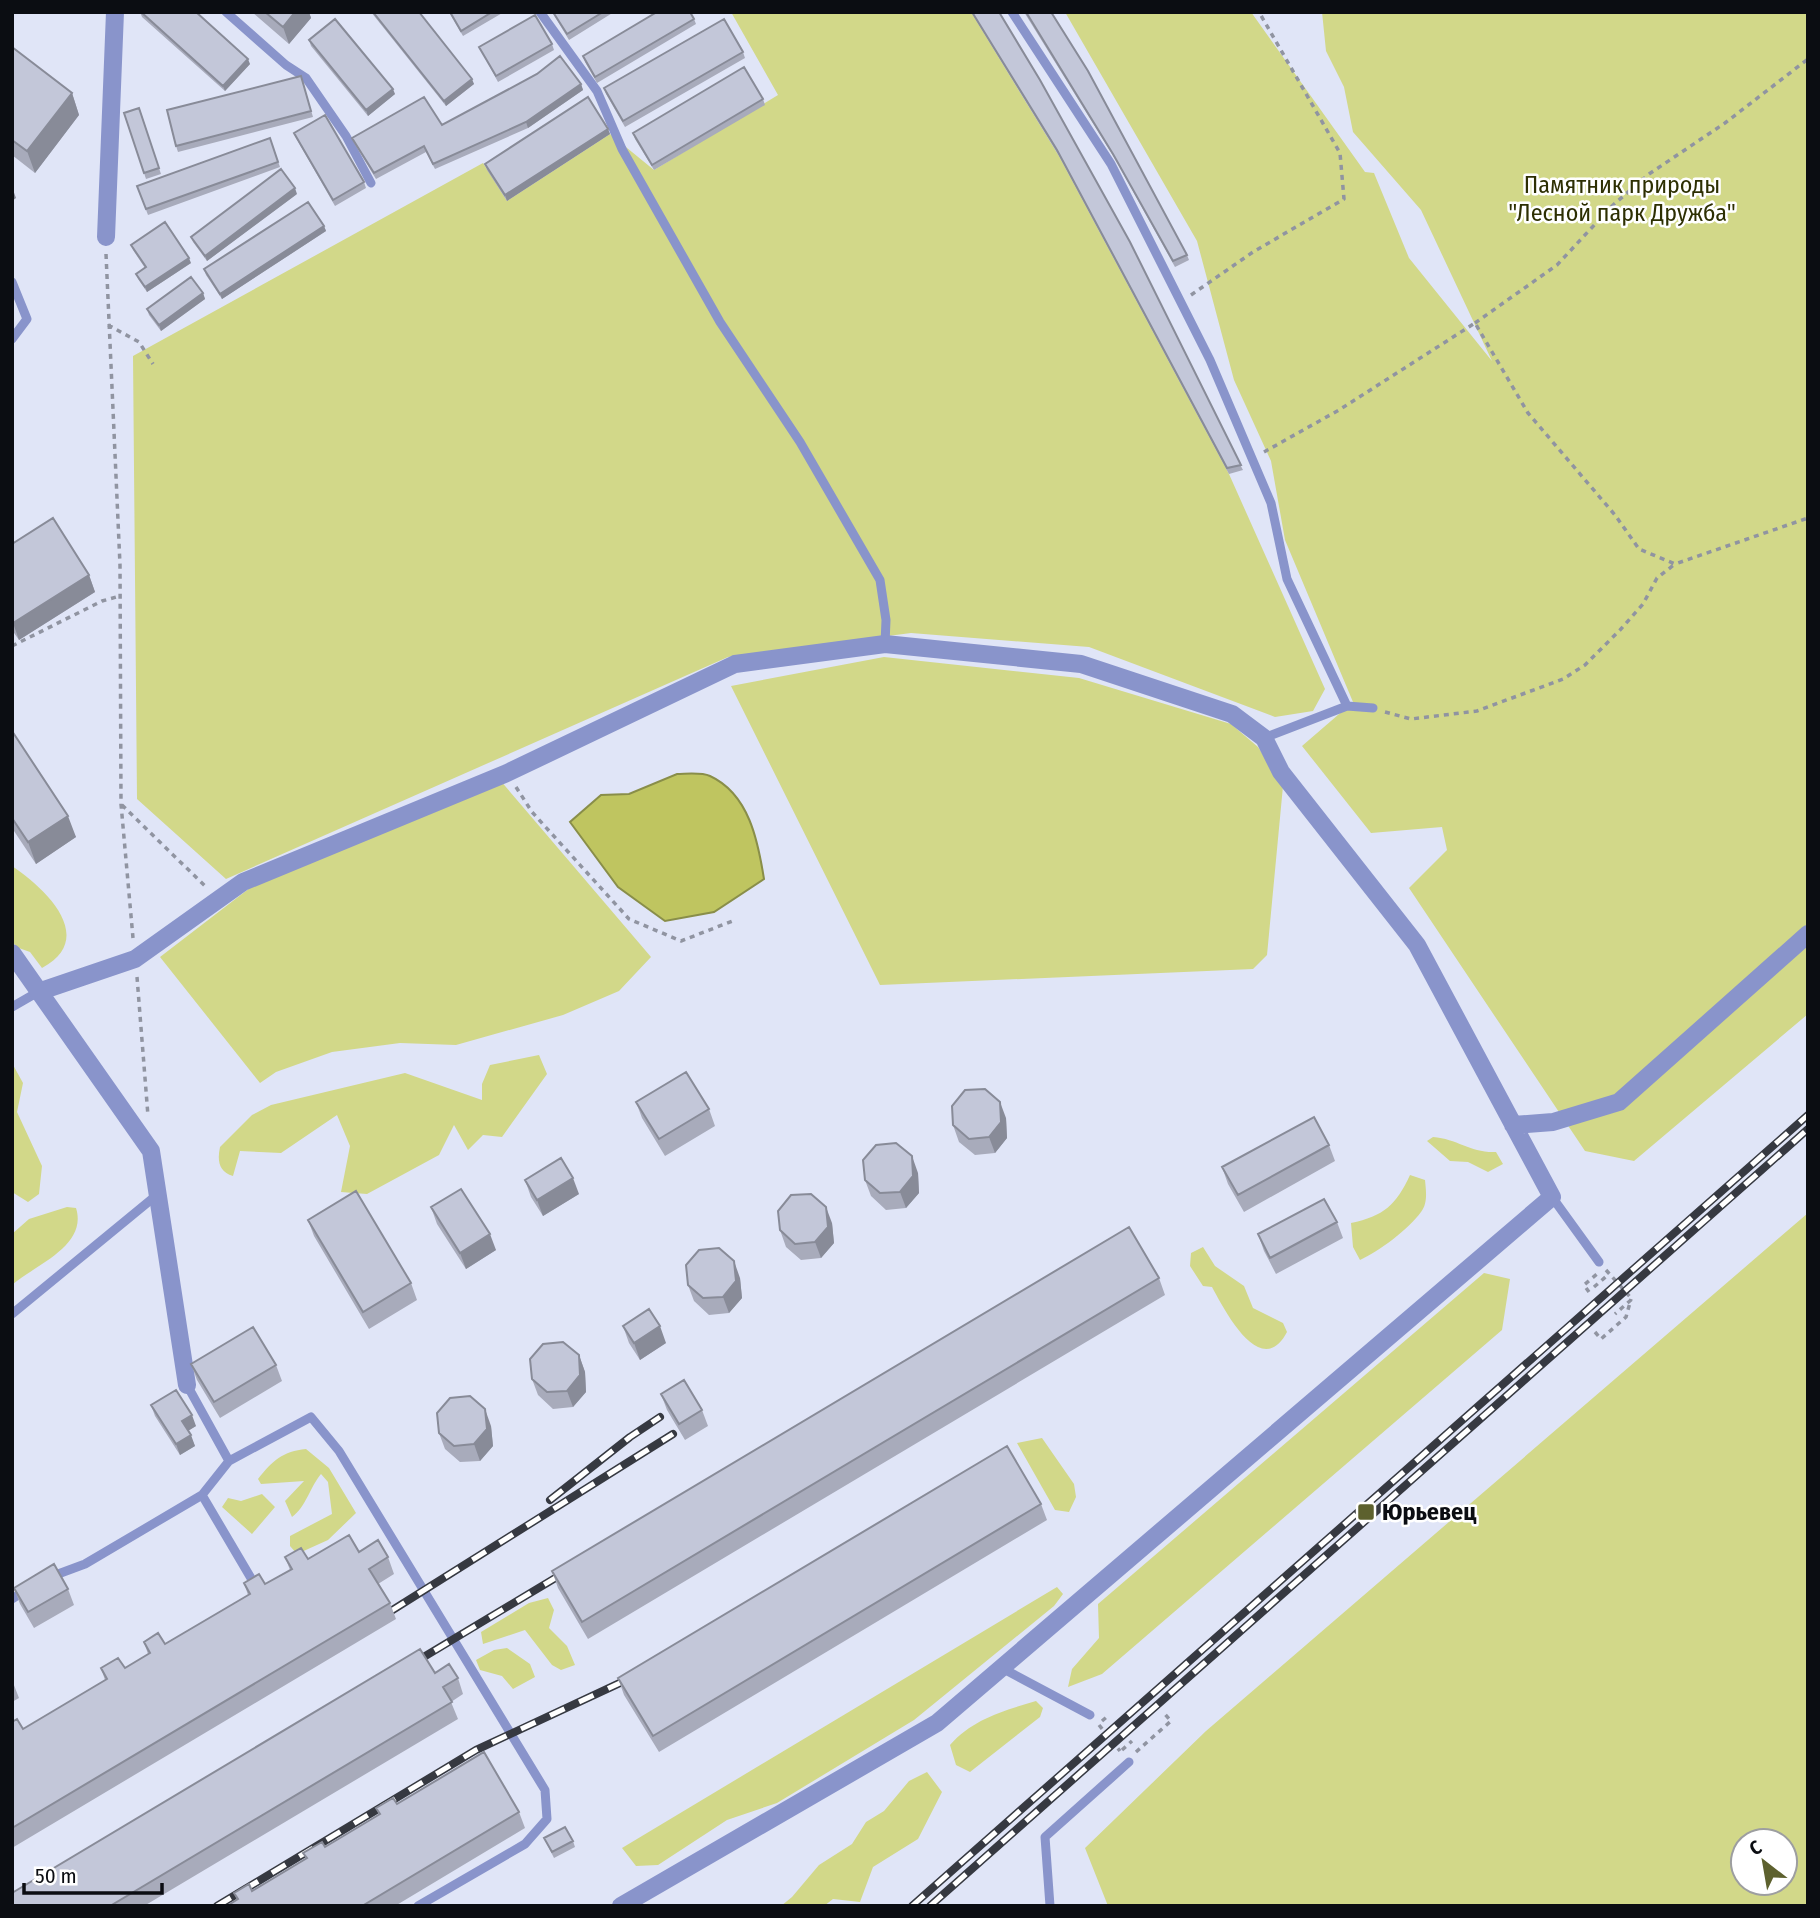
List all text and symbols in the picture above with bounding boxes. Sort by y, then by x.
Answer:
park label: Памятник природы "Лесной парк Дружба" [1508,171,1736,227]
place label: Юрьевец [1382,1498,1477,1526]
marker: Юрьевец [1356,1502,1376,1522]
north arrow [1729,1827,1799,1897]
text: С [1745,1835,1766,1860]
scale bar [24,1852,163,1896]
text: 50 m [35,1863,77,1889]

